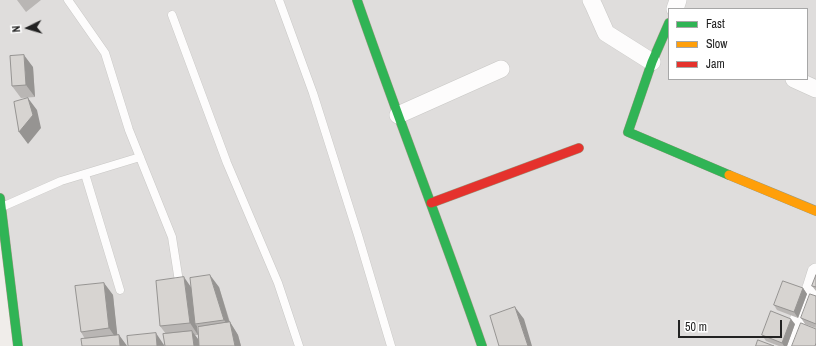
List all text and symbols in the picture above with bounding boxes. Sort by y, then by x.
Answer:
north arrow [8,8,48,48]
legend [668,8,808,80]
text: Fast [706,16,725,32]
text: N [9,25,23,33]
text: Slow [706,36,727,52]
text: Jam [706,56,725,72]
scale bar [680,312,784,338]
text: 50 m [685,319,707,335]

